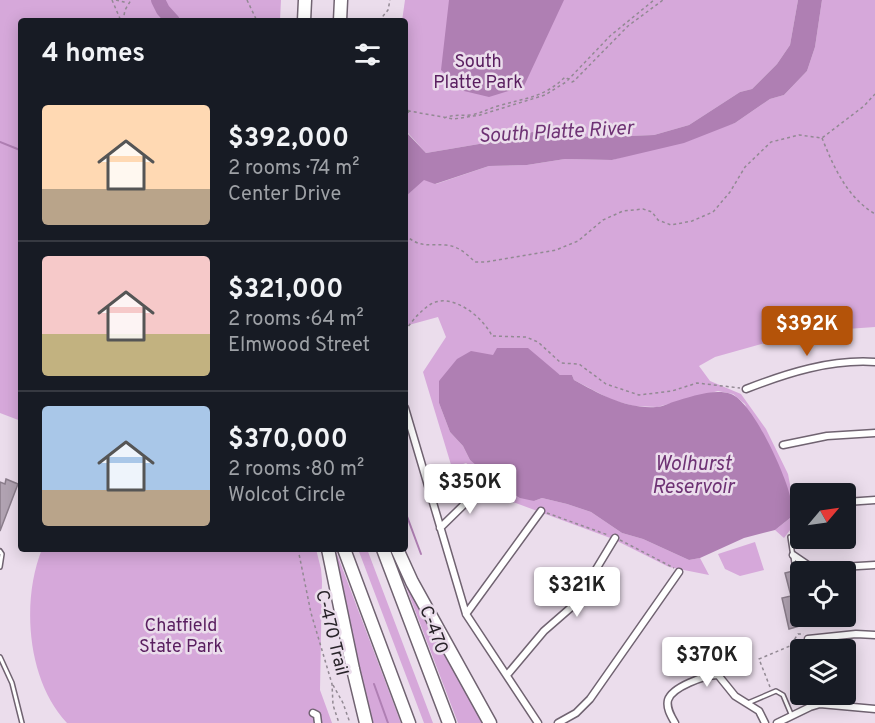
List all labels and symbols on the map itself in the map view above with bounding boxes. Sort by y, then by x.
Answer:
park label: South Platte Park [433,51,523,95]
water label: South Platte River [478,116,636,150]
pin: $392K [765,306,849,357]
water label: Wolhurst Reservoir [652,452,735,501]
pin: $350K [428,464,512,515]
north arrow [790,483,856,549]
pin: $321K [535,567,619,618]
street label: C-470 Trail [309,588,353,678]
street label: C-470 [413,603,453,657]
park label: Chatfield State Park [139,615,223,659]
pin: $370K [665,637,749,688]

